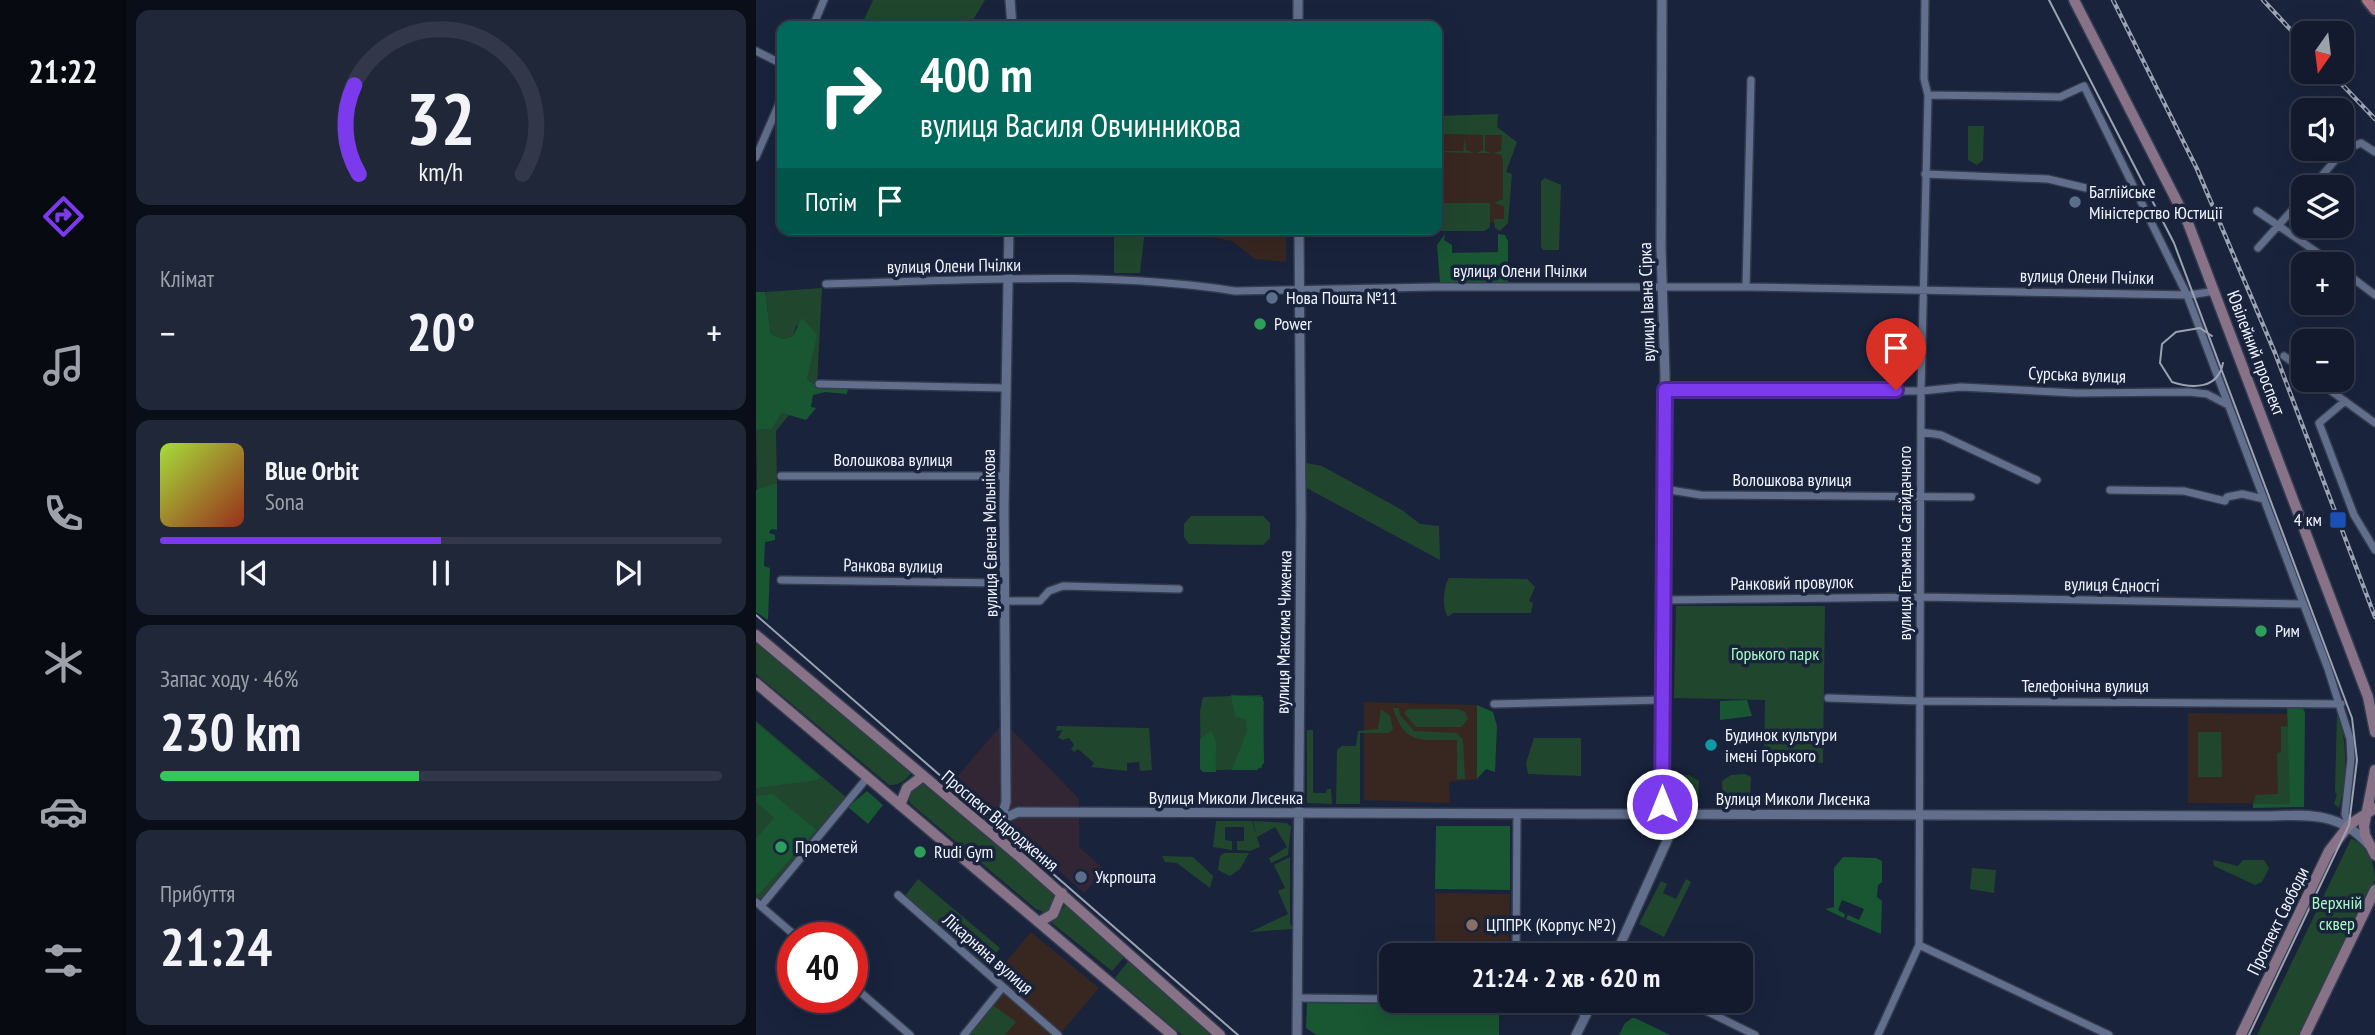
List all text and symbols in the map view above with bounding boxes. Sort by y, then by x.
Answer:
north arrow [2291,21,2354,84]
map controls [2291,21,2354,392]
text: 400 m [920,42,1033,106]
icon: right [805,49,896,140]
text: 21:22 [28,50,98,92]
text: 32 [406,70,476,164]
button: sound [2291,98,2354,161]
text: вулиця Василя Овчинникова [920,104,1241,146]
text: km/h [419,155,463,187]
button: layers [2291,175,2354,238]
place label: Баглійське Міністерство Юстиції [2089,180,2223,224]
icon: arrive [871,182,909,220]
text: Потім [805,185,857,218]
icon: directions [39,192,88,241]
marker: Баглійське Міністерство Юстиції [2067,194,2083,210]
street label: вулиця Івана Сірка [1633,242,1660,362]
button: + [2291,252,2354,315]
street label: вулиця Олени Пчілки [887,253,1021,278]
street label: вулиця Олени Пчілки [1453,259,1587,282]
text: Клімат [160,264,214,293]
street label: вулиця Олени Пчілки [2020,264,2154,289]
place label: Нова Пошта №11 [1286,286,1397,309]
street label: Ювілейний проспект [2222,287,2291,419]
marker: Нова Пошта №11 [1264,290,1280,306]
text: 20° [407,298,475,365]
text: − [160,308,176,357]
text: + [706,308,722,357]
place label: Power [1274,312,1312,335]
marker: Power [1252,316,1268,332]
pin [1866,318,1926,390]
icon: arrive [1877,329,1915,367]
button: − [2291,329,2354,392]
icon: music [39,341,88,390]
street label: Сурська вулиця [2028,361,2126,388]
street label: вулиця Гетьмана Сагайдачного [1893,446,1916,640]
street label: Волошкова вулиця [834,448,952,471]
street label: вулиця Євгена Мельнікова [977,449,1002,617]
text: Blue Orbit [265,454,359,487]
street label: Волошкова вулиця [1733,468,1851,491]
text: Sona [265,487,304,516]
icon: phone [39,489,88,538]
place label: 4 км [2294,508,2322,531]
marker: 4 км [2328,510,2348,530]
street label: вулиця Максима Чиженка [1271,550,1296,714]
street label: Ранкова вулиця [843,553,943,578]
icon: previous [235,554,273,592]
icon: pause [422,554,460,592]
icon: next [609,554,647,592]
street label: Ранковий провулок [1730,570,1854,595]
street label: вулиця Єдності [2064,572,2160,597]
place label: Рим [2275,619,2300,642]
marker: Рим [2253,623,2269,639]
icon: climate [39,638,88,687]
park label: Горького парк [1731,642,1819,665]
text: Запас ходу · 46% [160,664,298,693]
street label: Телефонічна вулиця [2021,674,2149,697]
text: 230 km [160,698,301,765]
place label: Будинок культури імені Горького [1725,723,1837,767]
marker: Будинок культури імені Горького [1703,737,1719,753]
street label: Проспект Відродження [937,765,1064,876]
position arrow [1625,767,1699,841]
street label: Вулиця Миколи Лисенка [1149,786,1303,809]
icon: car [39,787,88,836]
street label: Вулиця Миколи Лисенка [1716,787,1870,810]
place label: Прометей [795,835,858,858]
marker: Прометей [773,839,789,855]
place label: Rudi Gym [934,840,993,863]
marker: Rudi Gym [912,844,928,860]
street label: Проспект Свободи [2241,863,2314,979]
place label: Укрпошта [1095,865,1156,888]
marker: Укрпошта [1073,869,1089,885]
text: Прибуття [160,879,235,908]
park label: Верхній сквер [2312,891,2362,935]
street label: Лікарняна вулиця [938,907,1038,999]
text: 21:24 [160,913,272,980]
place label: ЦППРК (Корпус №2) [1486,913,1616,936]
marker: ЦППРК (Корпус №2) [1464,917,1480,933]
speed limit sign: 40 [777,922,868,1013]
icon: filters [39,936,88,985]
text: 21:24 · 2 хв · 620 m [1472,961,1660,994]

